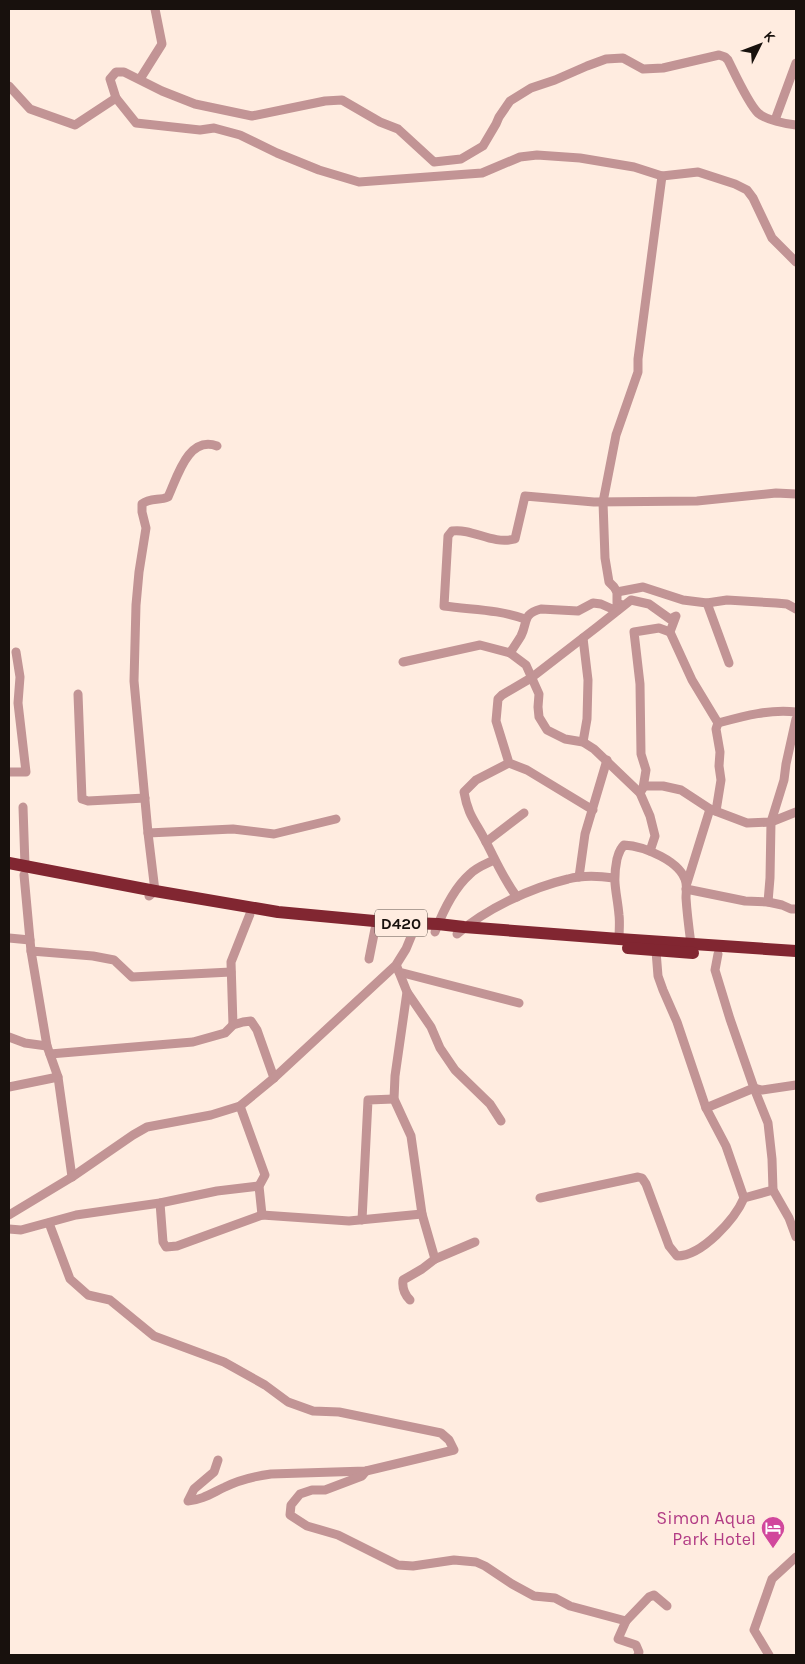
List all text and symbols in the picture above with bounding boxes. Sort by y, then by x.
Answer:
north arrow [735,20,785,70]
text: K [760,28,779,46]
road number: D420 [375,910,427,936]
place label: Simon Aqua Park Hotel [656,1507,756,1550]
hotel icon: Simon Aqua Park Hotel [760,1515,786,1549]

